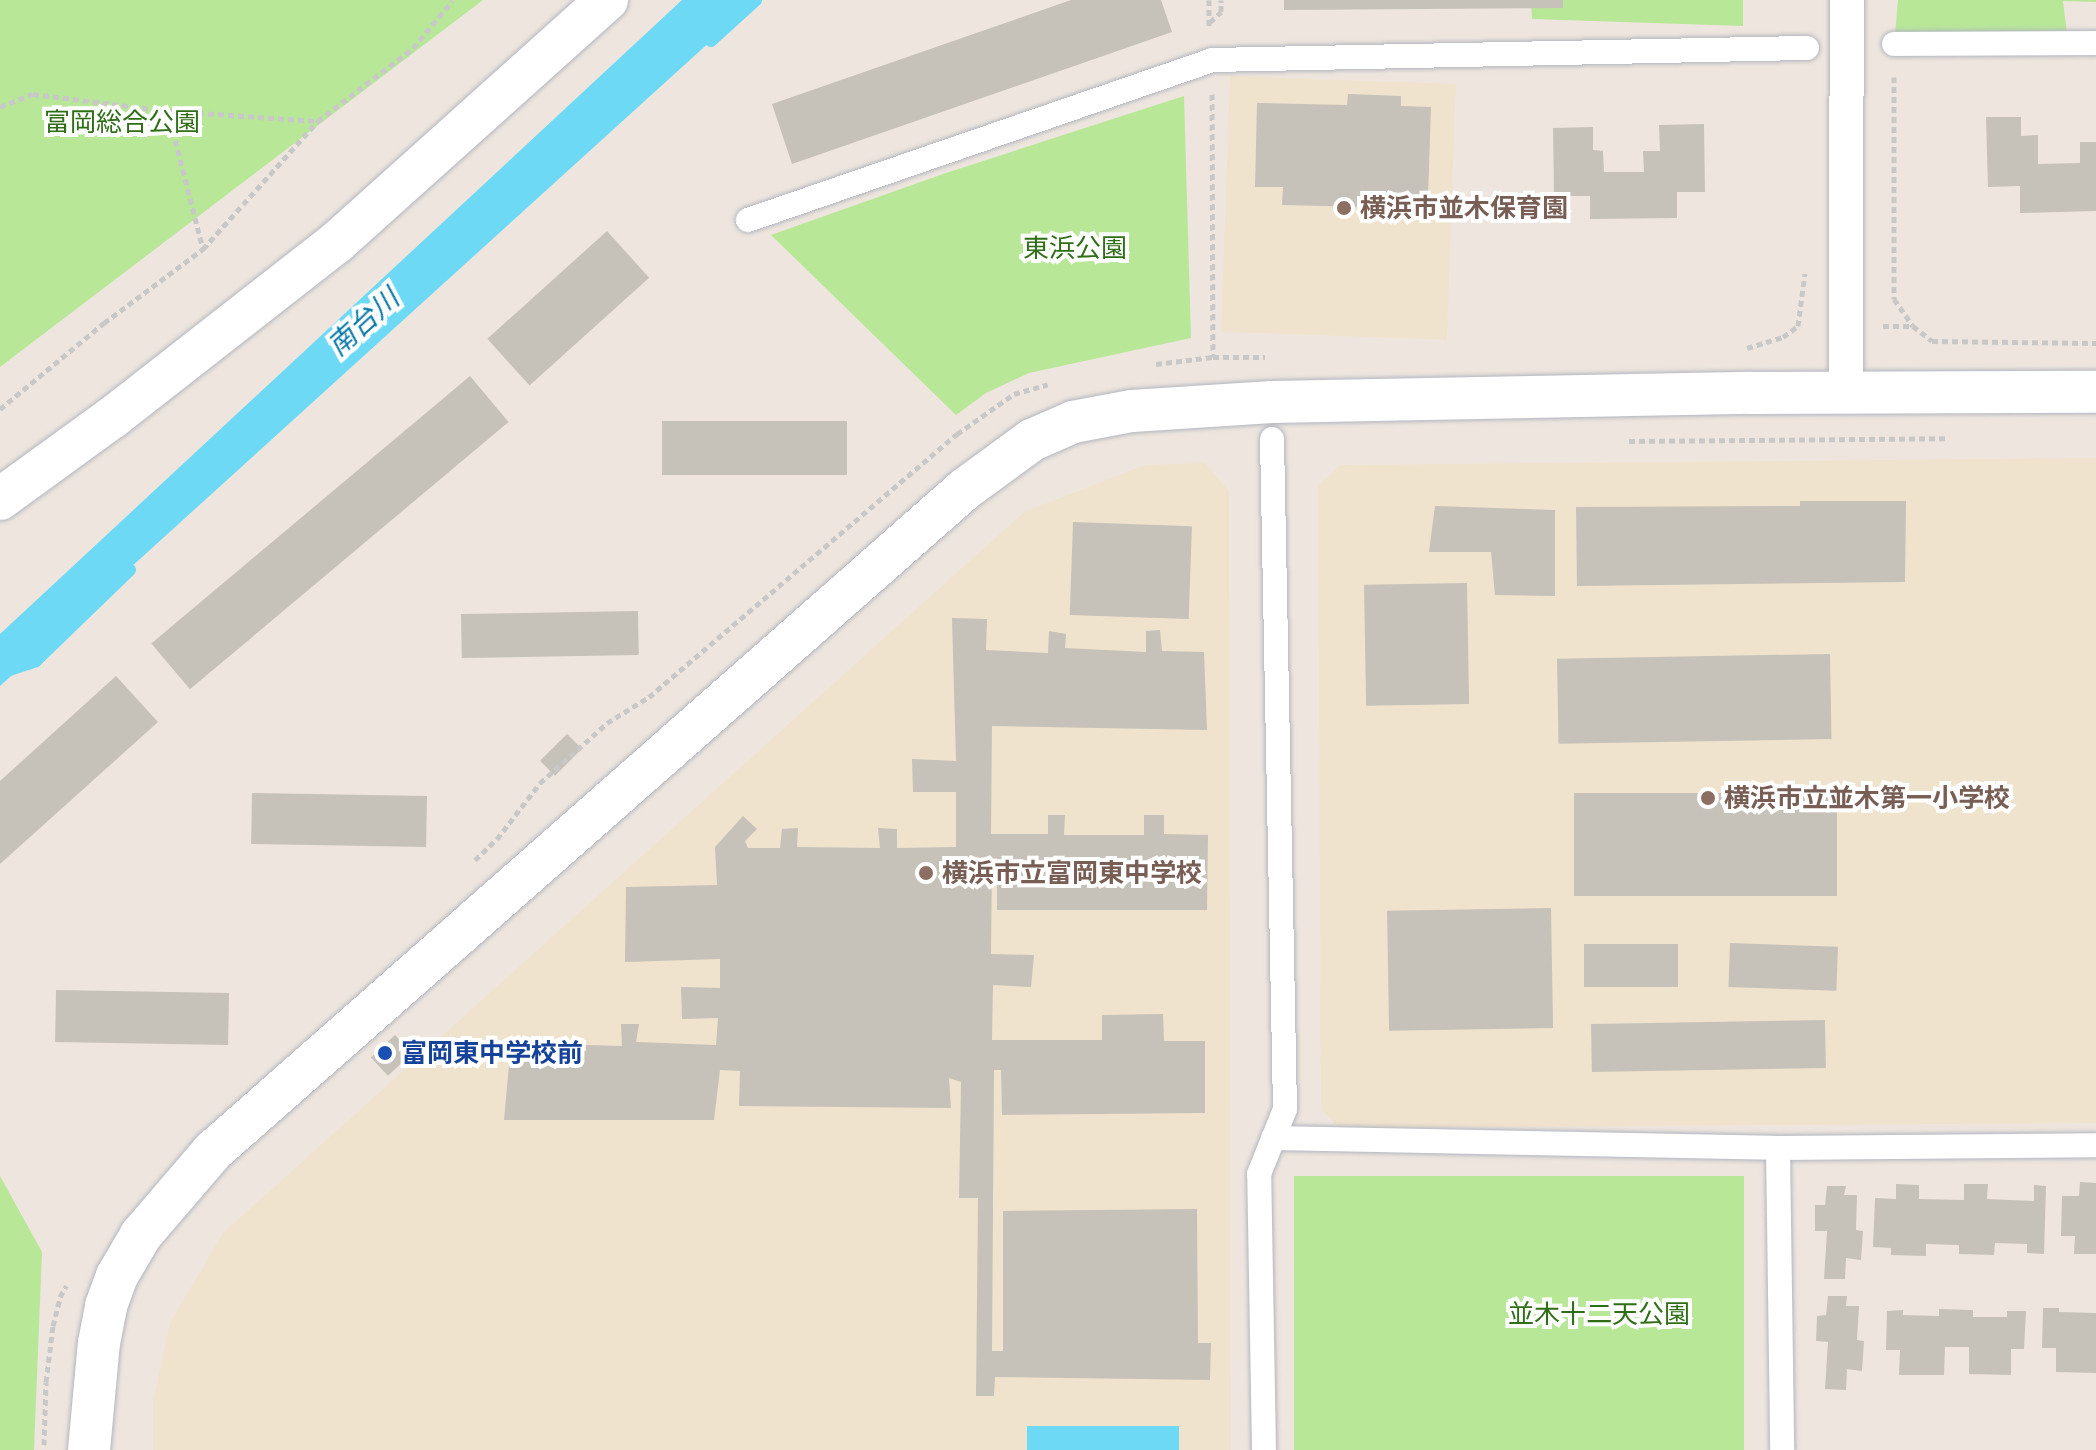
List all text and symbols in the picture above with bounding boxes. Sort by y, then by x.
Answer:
park label: 富岡総合公園 [44,106,200,138]
place label: 横浜市並木保育園 [1360,192,1568,224]
marker: 横浜市並木保育園 [1335,199,1353,217]
park label: 東浜公園 [1023,232,1127,264]
water label: 南台川 [321,281,405,363]
place label: 横浜市立並木第一小学校 [1724,782,2010,814]
marker: 横浜市立並木第一小学校 [1699,789,1717,807]
place label: 横浜市立富岡東中学校 [942,857,1202,889]
marker: 横浜市立富岡東中学校 [917,864,935,882]
place label: 富岡東中学校前 [401,1037,583,1069]
marker: 富岡東中学校前 [376,1044,394,1062]
park label: 並木十二天公園 [1508,1298,1690,1330]

